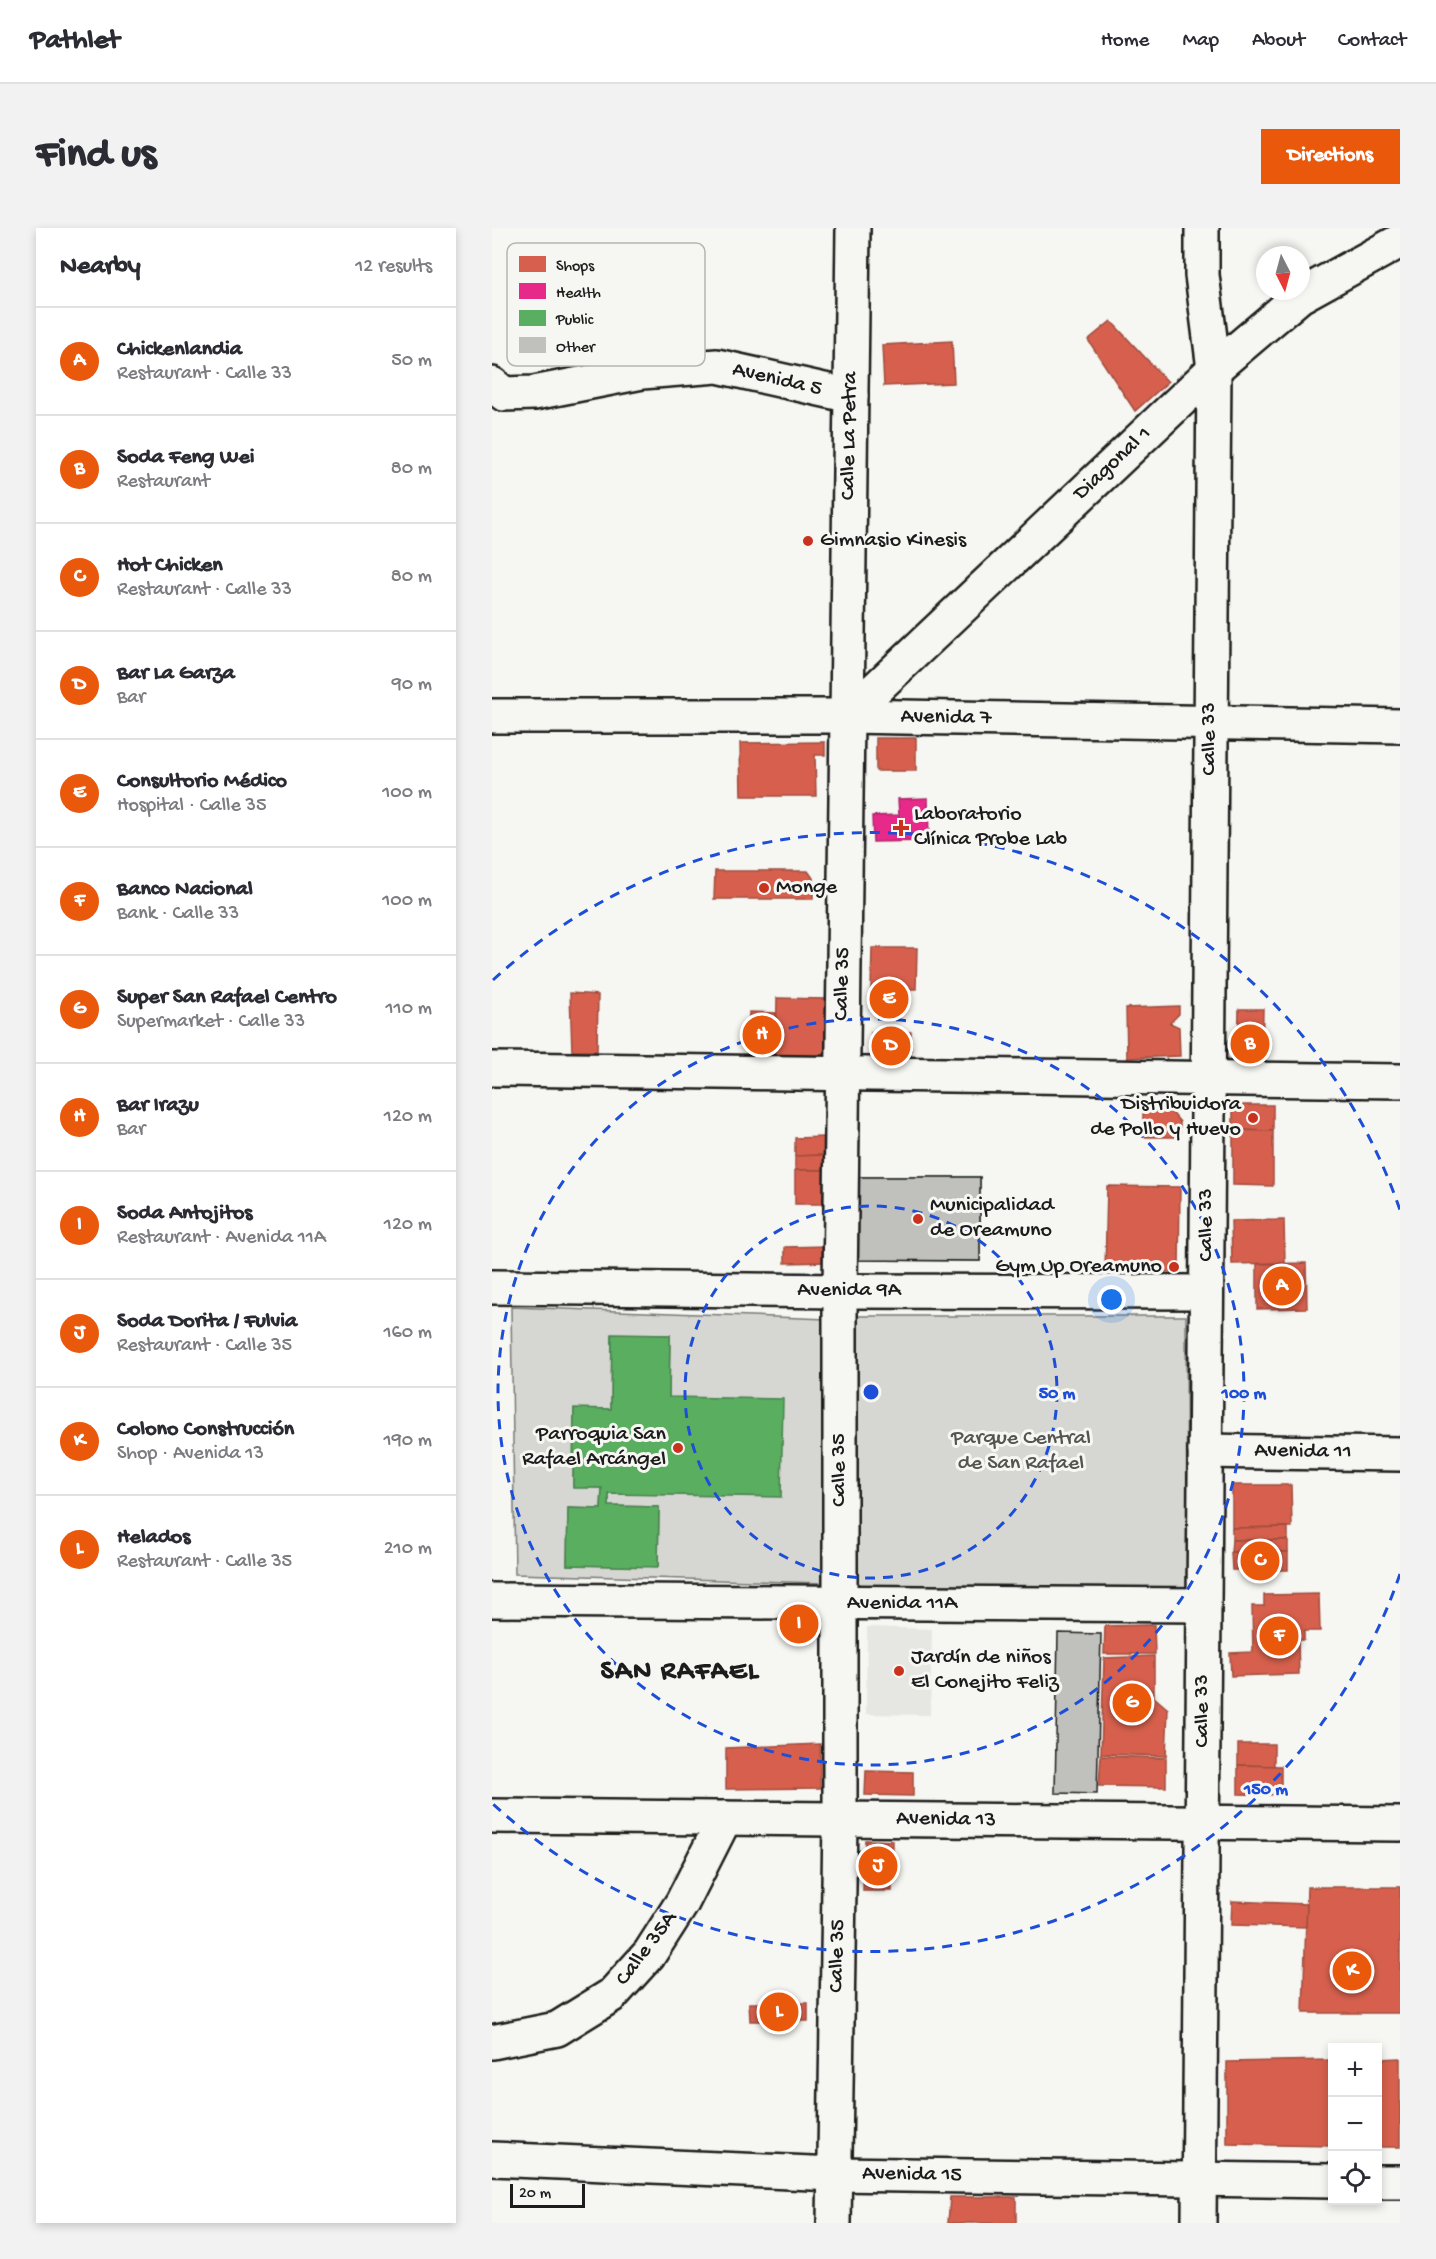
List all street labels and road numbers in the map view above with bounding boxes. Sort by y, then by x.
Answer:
street label: Avenida 5 [730,357,824,403]
street label: Calle La Petra [836,371,864,500]
street label: Diagonal 1 [1067,421,1157,508]
street label: Calle 33 [1197,702,1223,776]
street label: Avenida 7 [900,704,992,732]
street label: Calle 35 [829,947,857,1021]
street label: Calle 33 [1194,1188,1220,1262]
street label: Avenida 9A [797,1278,902,1304]
street label: Calle 35 [827,1433,853,1507]
street label: Avenida 11 [1254,1438,1352,1466]
street label: Avenida 11A [847,1591,958,1617]
street label: Calle 33 [1190,1674,1216,1748]
street label: Avenida 13 [896,1806,996,1834]
street label: Calle 35A [611,1906,684,1991]
street label: Calle 35 [824,1919,852,1993]
street label: Avenida 15 [862,2161,962,2189]

